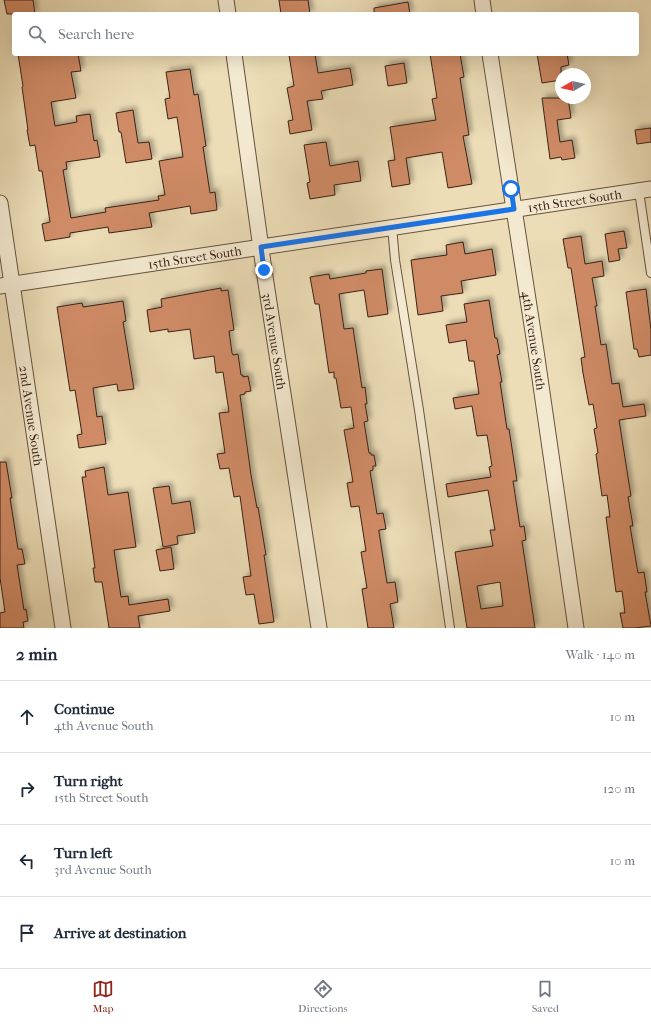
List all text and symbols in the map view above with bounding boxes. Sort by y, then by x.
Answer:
search box [12,12,639,56]
icon: search [26,23,48,45]
text: Search here [58,25,134,43]
north arrow [555,68,591,104]
route start [502,180,520,198]
street label: 15th Street South [527,186,623,215]
street label: 15th Street South [147,243,243,272]
route end [255,261,273,279]
street label: 4th Avenue South [519,290,549,392]
street label: 3rd Avenue South [260,292,289,391]
street label: 2nd Avenue South [16,365,46,468]
text: 2 min [16,644,57,664]
text: Walk · 140 m [566,647,635,662]
text: Continue [54,700,114,718]
icon: ahead [16,706,38,728]
text: 10 m [610,709,635,724]
text: 4th Avenue South [54,718,154,733]
text: Turn right [54,772,123,790]
icon: right [16,778,38,800]
text: 120 m [603,781,635,796]
text: 15th Street South [54,790,148,805]
text: Turn left [54,844,112,862]
icon: left [16,850,38,872]
text: 10 m [610,853,635,868]
text: 3rd Avenue South [54,862,152,877]
icon: arrive [16,922,38,944]
text: Arrive at destination [54,924,186,942]
tab: Map [92,978,114,1015]
tab: Directions [298,978,348,1015]
tab: Saved [532,978,559,1015]

